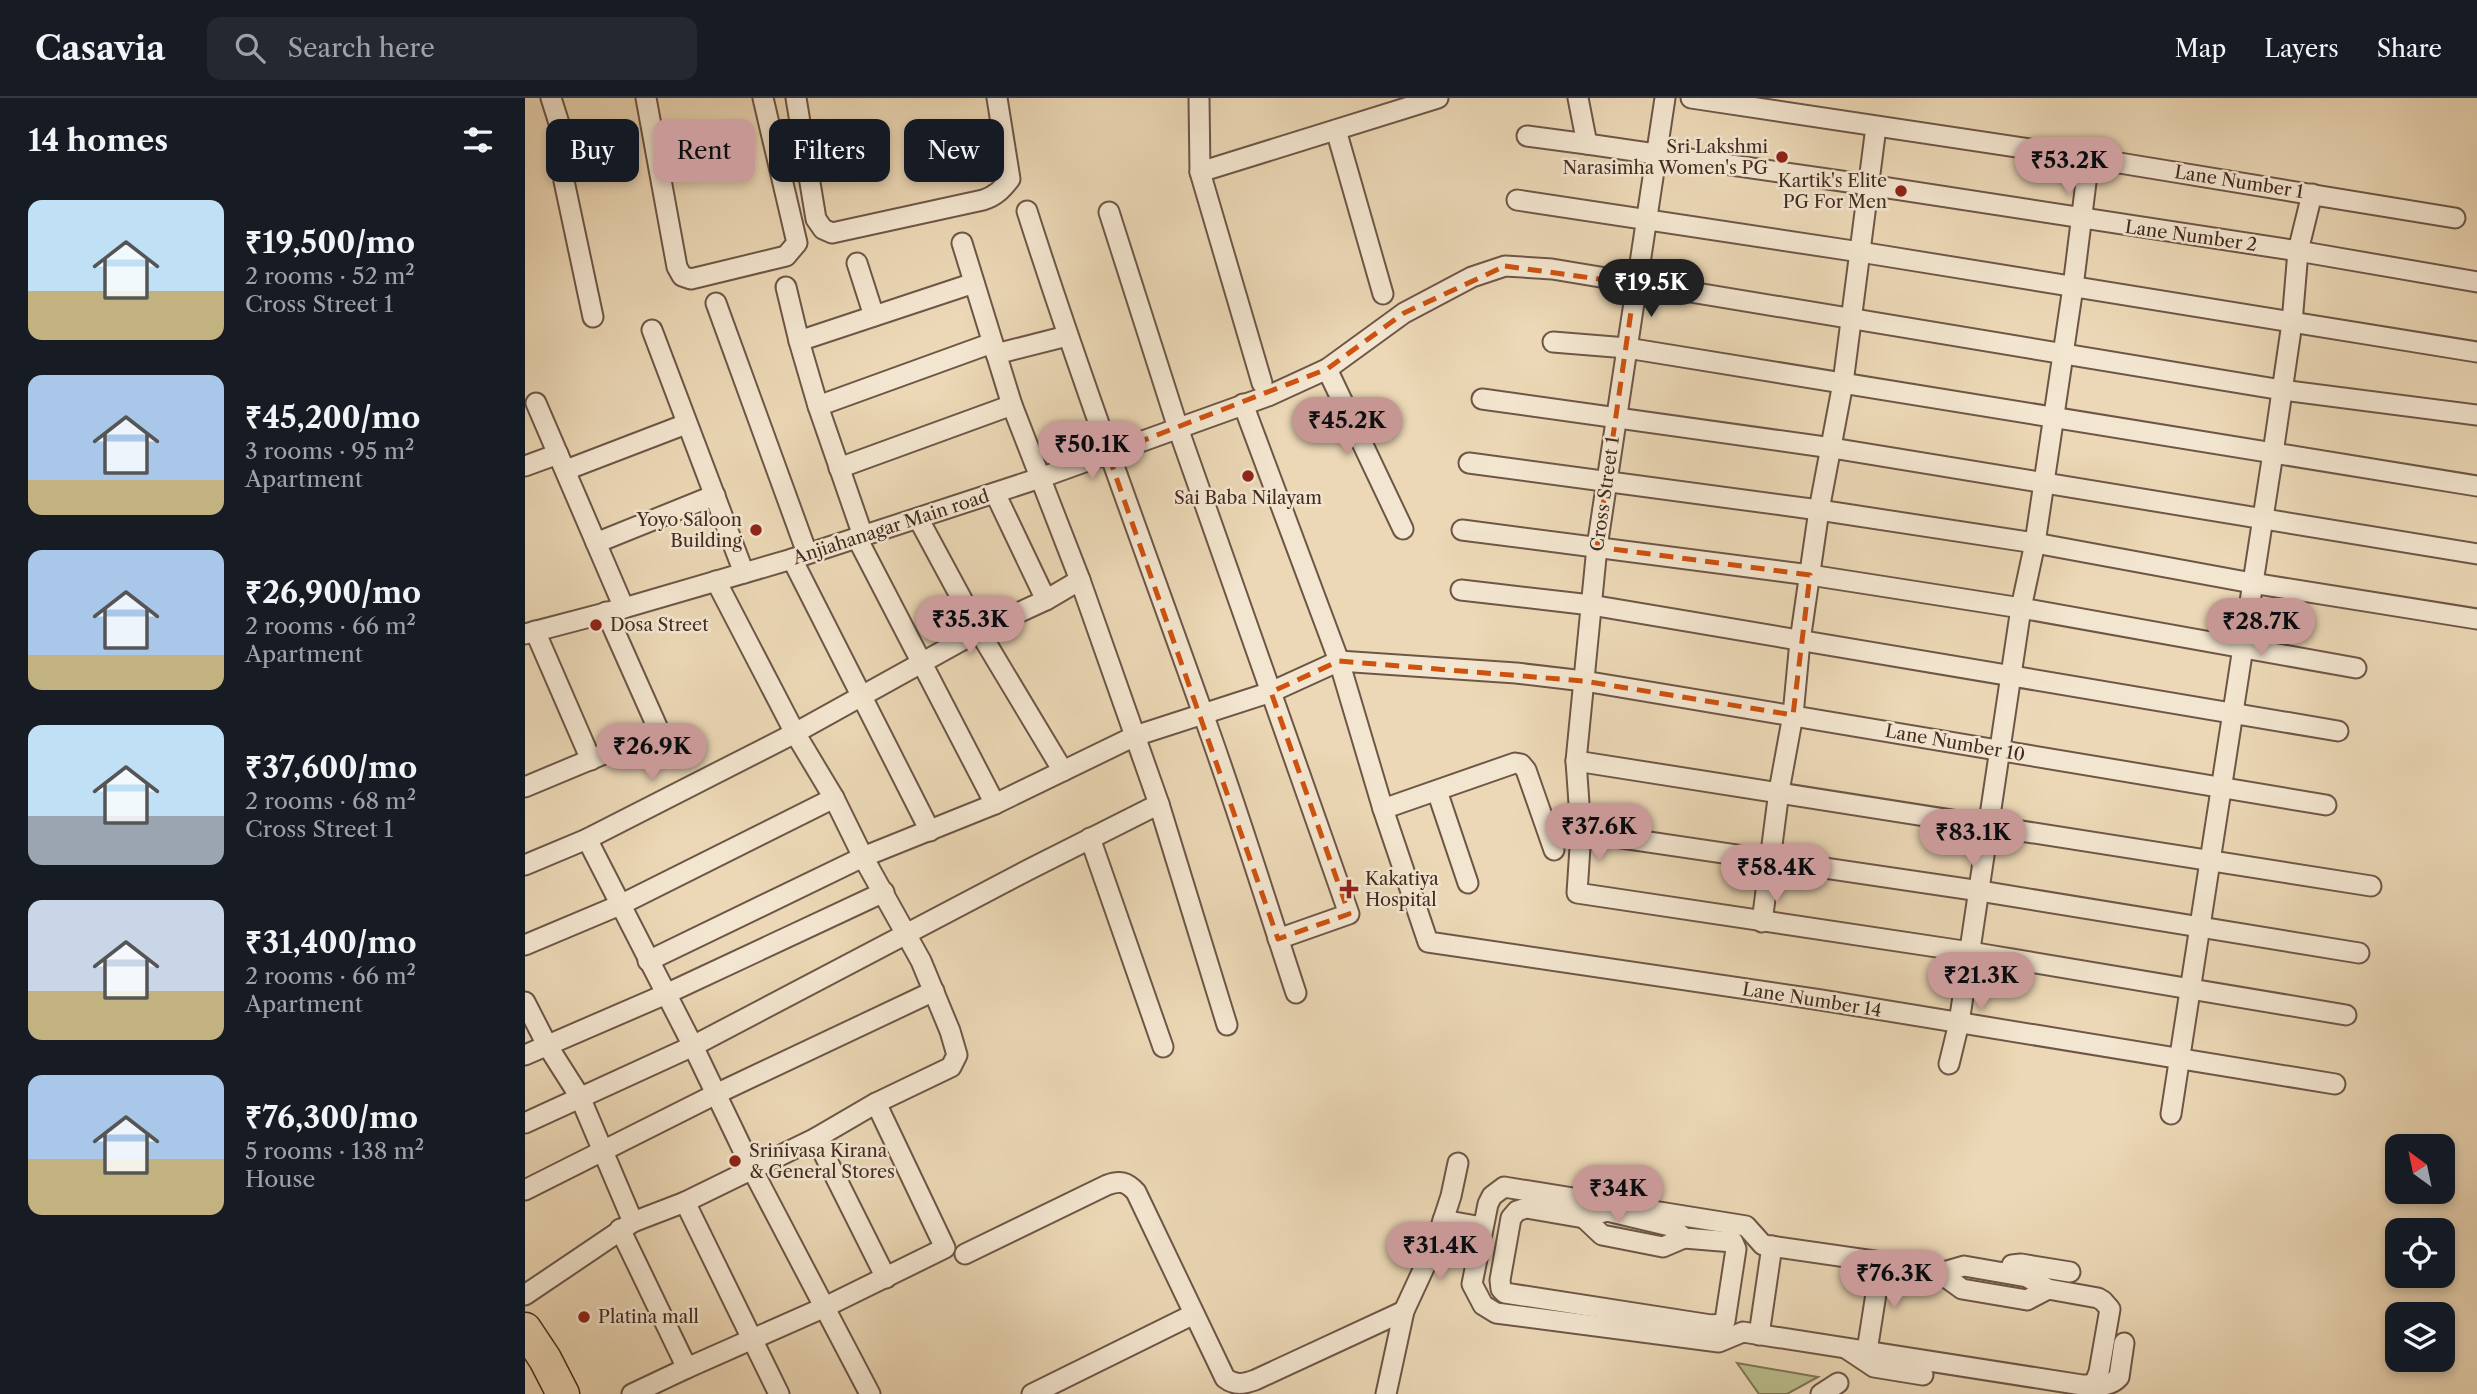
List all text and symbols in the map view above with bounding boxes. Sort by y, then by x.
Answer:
search box [207,17,697,80]
text: Casavia [35,28,165,69]
icon: search [231,29,269,67]
text: Search here [287,32,435,64]
text: Map [2175,34,2226,63]
text: Layers [2264,34,2339,63]
text: Share [2377,34,2442,63]
chip: Buy [546,119,639,182]
chip: Rent [653,119,755,182]
chip: Filters [769,119,890,182]
chip: New [904,119,1004,182]
icon: filters [459,121,497,159]
text: 14 homes [28,122,168,159]
place label: Sri Lakshmi Narasimha Women's PG [1563,136,1769,179]
pin: ₹53.2K [2012,138,2126,197]
text: ₹53.2K [2030,146,2108,174]
marker: Sri Lakshmi Narasimha Women's PG [1774,149,1790,165]
street label: Lane Number 1 [2173,161,2305,203]
place label: Kartik's Elite PG For Men [1778,170,1887,213]
marker: Kartik's Elite PG For Men [1893,183,1909,199]
street label: Lane Number 2 [2124,216,2258,256]
text: ₹19,500/mo [245,224,415,261]
icon: home [84,228,168,312]
pin: ₹19.5K [1594,260,1708,319]
text: 2 rooms · 52 m² [245,262,415,290]
text: ₹19.5K [1614,268,1688,296]
text: Cross Street 1 [245,290,393,318]
pin: ₹45.2K [1290,398,1404,457]
text: ₹45,200/mo [245,399,420,436]
icon: home [84,403,168,487]
text: ₹45.2K [1308,406,1386,434]
pin: ₹50.1K [1035,422,1149,481]
text: ₹50.1K [1054,430,1130,458]
street label: Cross Street 1 [1586,435,1624,553]
text: 3 rooms · 95 m² [245,437,414,465]
text: Apartment [245,465,363,493]
marker: Sai Baba Nilayam [1240,468,1256,484]
street label: Anjiahanagar Main road [789,485,992,569]
place label: Sai Baba Nilayam [1174,487,1322,509]
place label: Yoyo Saloon Building [636,509,742,552]
marker: Yoyo Saloon Building [748,522,764,538]
text: ₹26,900/mo [245,574,421,611]
icon: home [84,578,168,662]
pin: ₹35.3K [913,596,1027,656]
pin: ₹28.7K [2204,598,2318,658]
text: ₹35.3K [932,605,1008,633]
text: ₹28.7K [2222,607,2300,635]
text: 2 rooms · 66 m² [245,612,416,640]
place label: Dosa Street [610,614,709,636]
marker: Dosa Street [588,617,604,633]
text: Apartment [245,640,363,668]
street label: Lane Number 10 [1883,720,2027,766]
pin: ₹26.9K [595,724,709,783]
text: ₹26.9K [613,732,691,760]
text: ₹37,600/mo [245,749,417,786]
icon: home [84,753,168,837]
text: 2 rooms · 68 m² [245,787,416,815]
pin: ₹37.6K [1542,804,1656,863]
pin: ₹83.1K [1916,810,2030,869]
text: ₹37.6K [1561,812,1637,840]
text: Cross Street 1 [245,815,393,843]
text: ₹83.1K [1935,818,2011,846]
pin: ₹58.4K [1719,844,1833,904]
text: ₹58.4K [1737,853,1815,881]
place label: Kakatiya Hospital [1365,868,1439,911]
marker: Kakatiya Hospital [1339,879,1359,899]
text: ₹31,400/mo [245,924,417,961]
icon: home [84,928,168,1012]
pin: ₹21.3K [1924,953,2038,1012]
text: ₹21.3K [1944,961,2018,989]
text: 2 rooms · 66 m² [245,962,416,990]
street label: Lane Number 14 [1741,978,1883,1022]
text: Apartment [245,990,363,1018]
text: ₹76,300/mo [245,1099,418,1136]
icon: home [84,1103,168,1187]
north arrow [2385,1134,2455,1204]
map controls [2385,1134,2455,1372]
text: 5 rooms · 138 m² [245,1137,424,1165]
place label: Srinivasa Kirana & General Stores [749,1140,895,1183]
marker: Srinivasa Kirana & General Stores [727,1153,743,1169]
text: House [245,1165,315,1193]
pin: ₹34K [1577,1166,1659,1225]
text: ₹34K [1589,1174,1647,1202]
button: locate [2385,1218,2455,1288]
pin: ₹31.4K [1383,1222,1497,1282]
text: ₹31.4K [1403,1231,1477,1259]
pin: ₹76.3K [1837,1250,1951,1310]
text: ₹76.3K [1856,1259,1932,1287]
button: layers [2385,1302,2455,1372]
place label: Platina mall [598,1306,699,1328]
marker: Platina mall [576,1309,592,1325]

